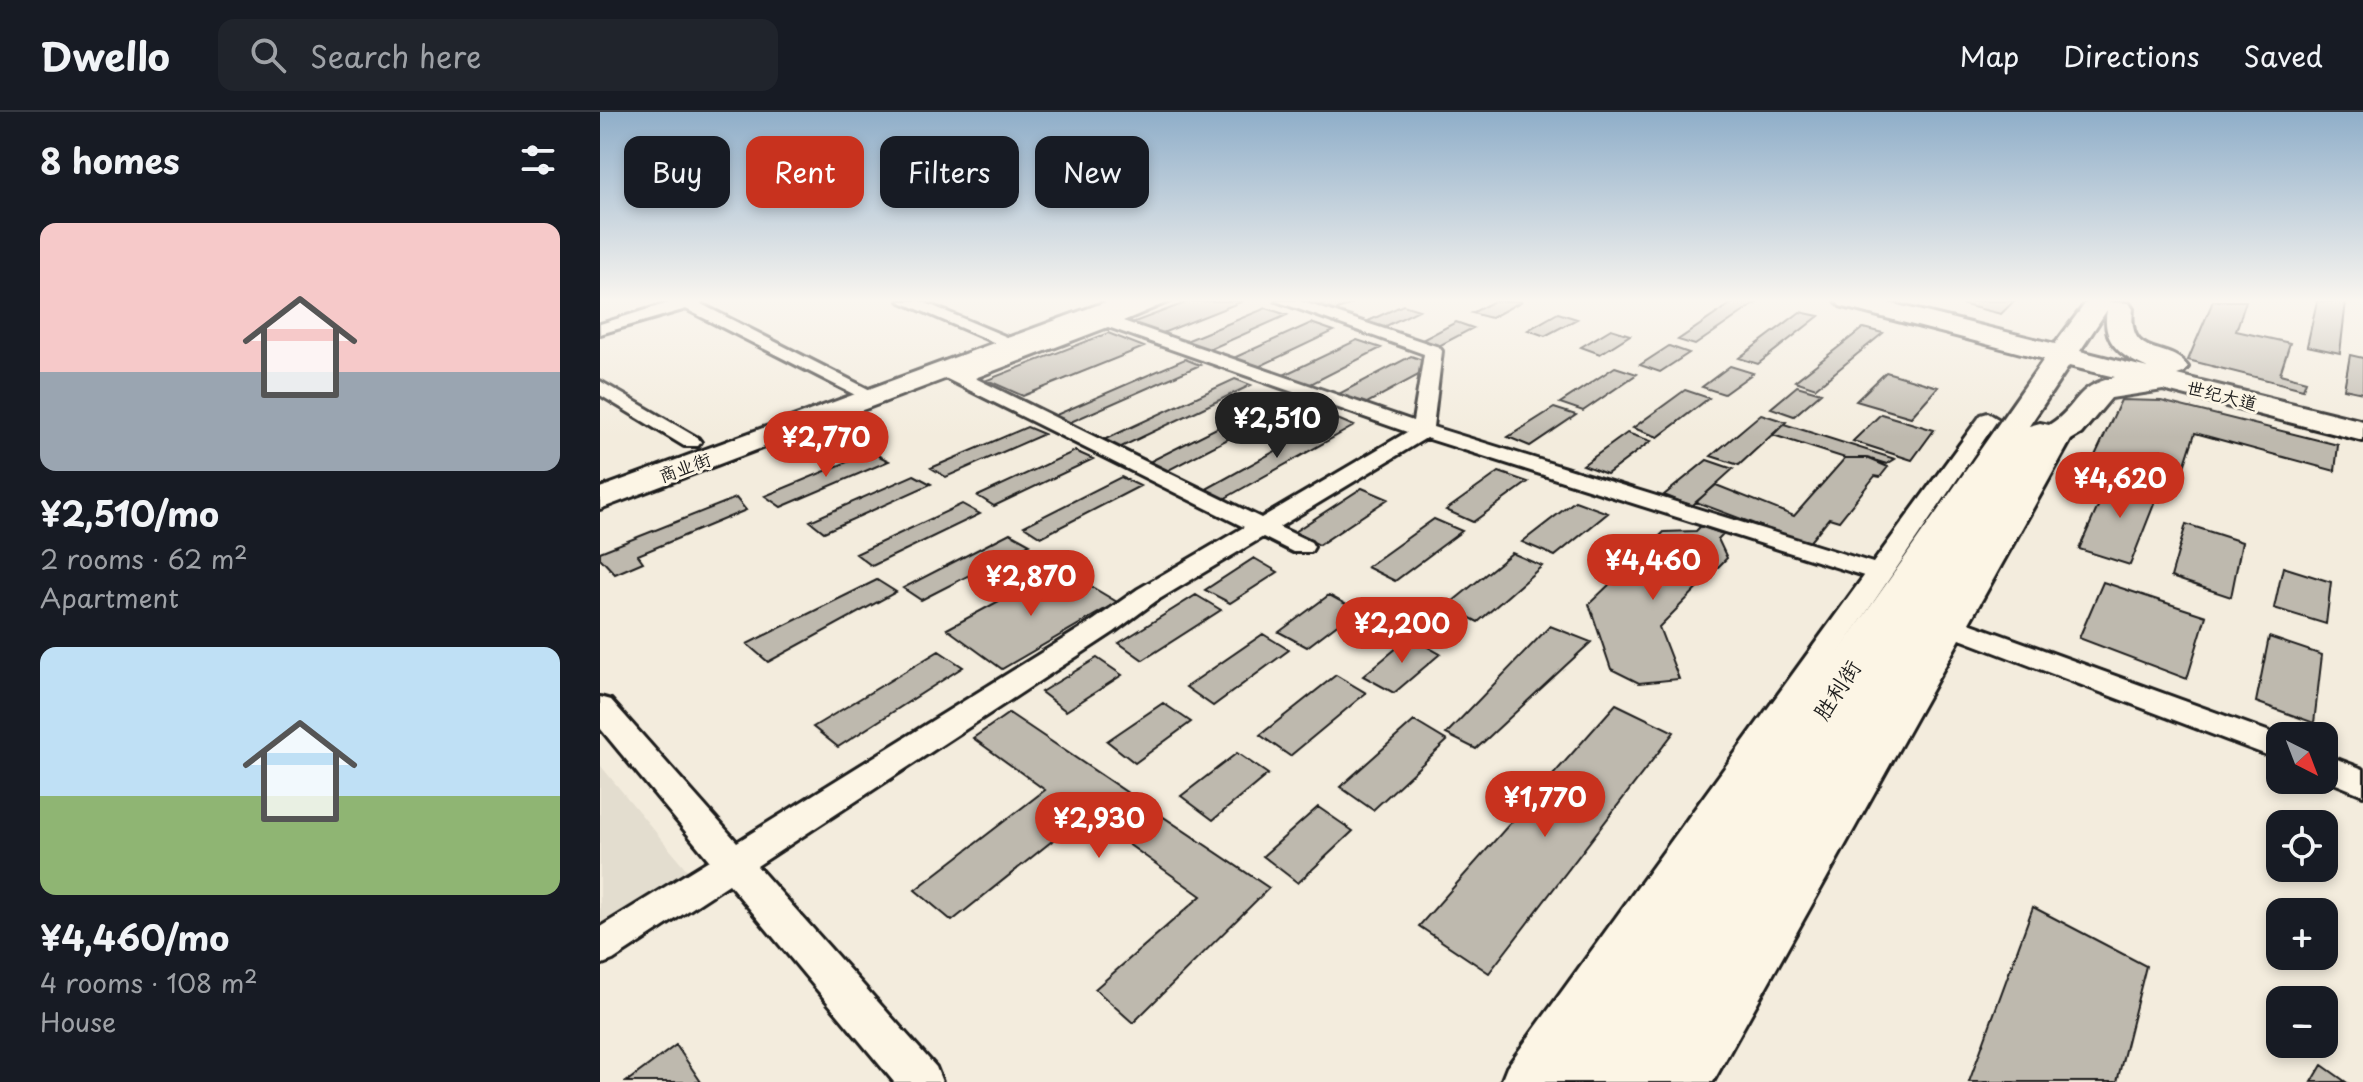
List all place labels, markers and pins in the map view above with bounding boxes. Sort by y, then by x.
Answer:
pin: ¥2,510 [1212,392,1342,460]
pin: ¥2,770 [761,411,891,479]
pin: ¥4,620 [2055,452,2185,520]
pin: ¥4,460 [1588,534,1718,602]
pin: ¥2,870 [966,550,1096,618]
pin: ¥2,200 [1337,597,1467,665]
pin: ¥1,770 [1480,771,1610,839]
pin: ¥2,930 [1034,792,1164,860]

